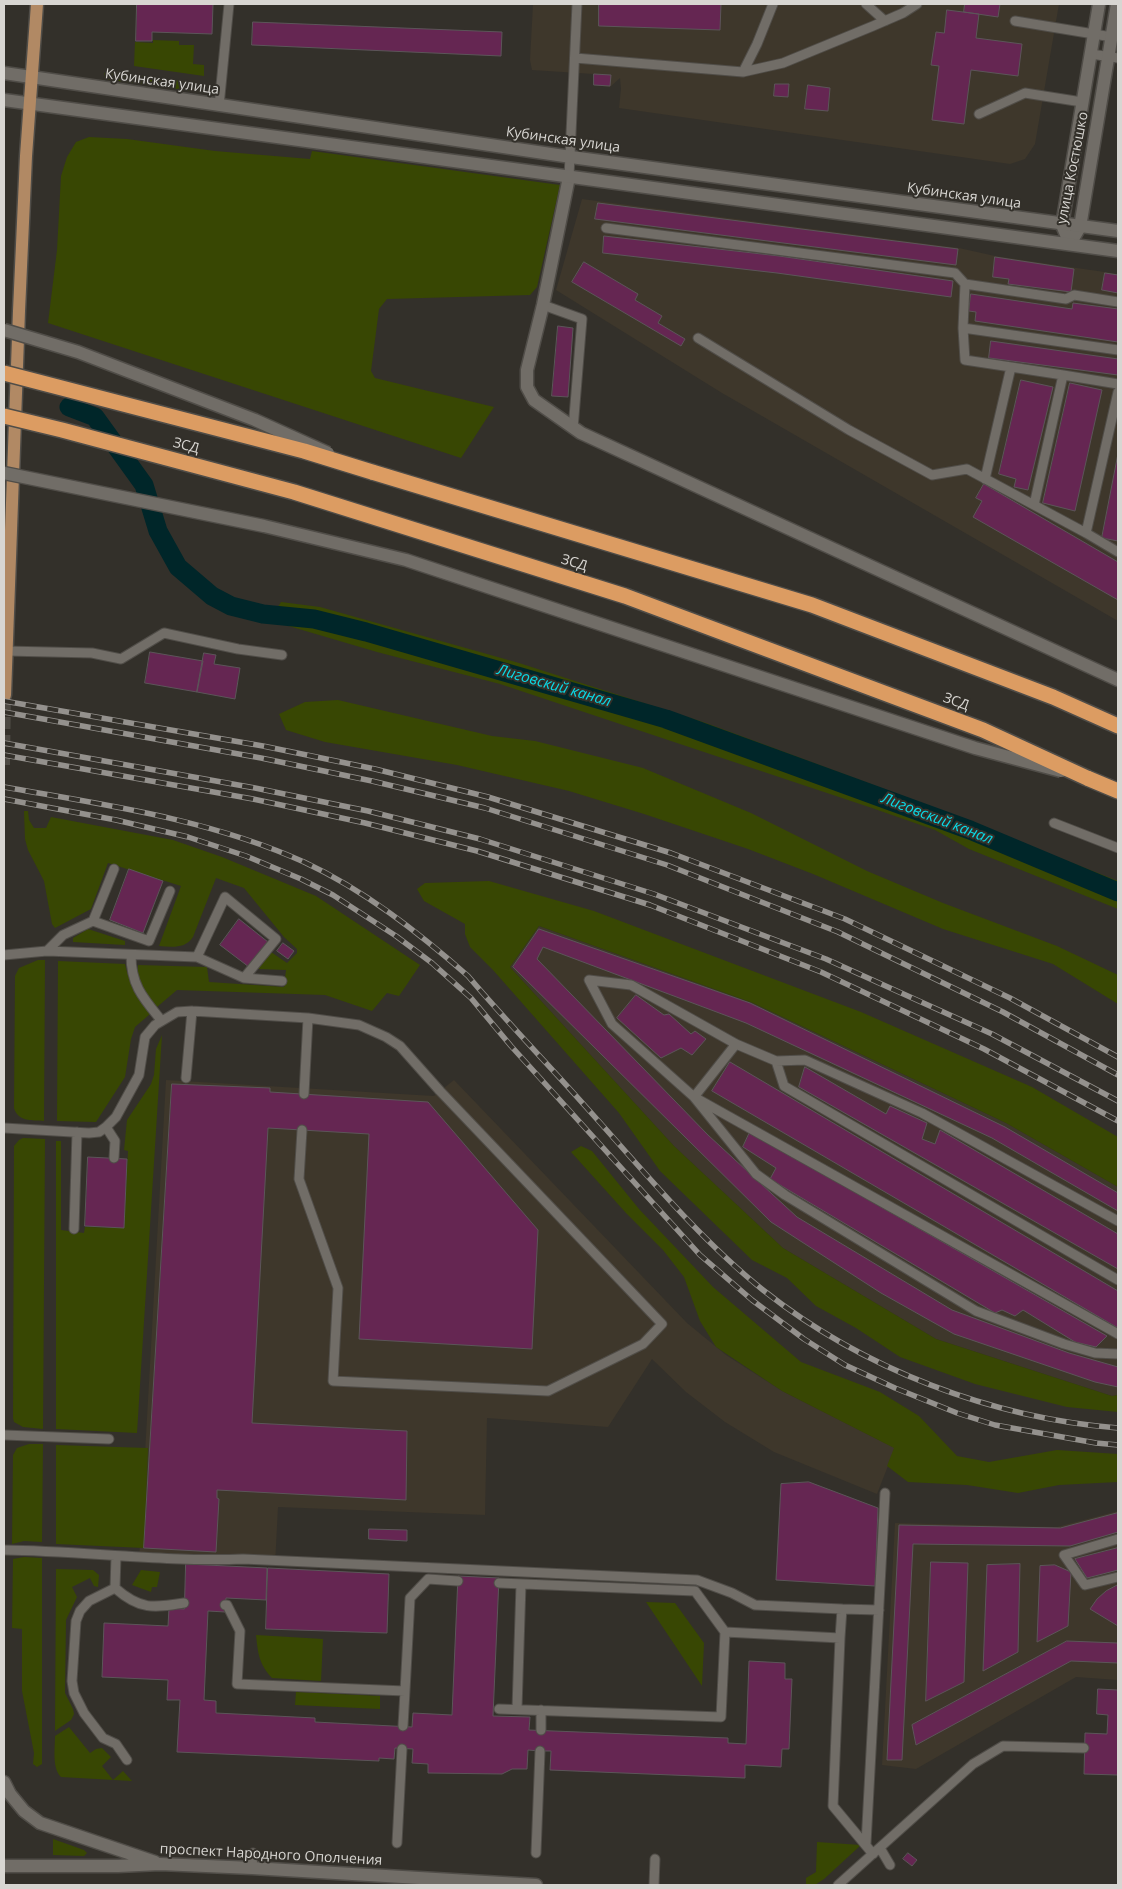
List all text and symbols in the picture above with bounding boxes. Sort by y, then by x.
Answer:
street label: Кубинская улица [104,66,220,98]
street label: улица Костюшко [1054,110,1092,226]
street label: Кубинская улица [505,124,621,156]
street label: Кубинская улица [906,180,1022,212]
street label: ЗСД [171,434,201,458]
street label: ЗСД [559,551,589,575]
water label: Лиговский канал [495,661,613,711]
street label: ЗСД [941,690,971,714]
water label: Лиговский канал [879,789,995,849]
street label: проспект Народного Ополчения [159,1841,383,1869]

